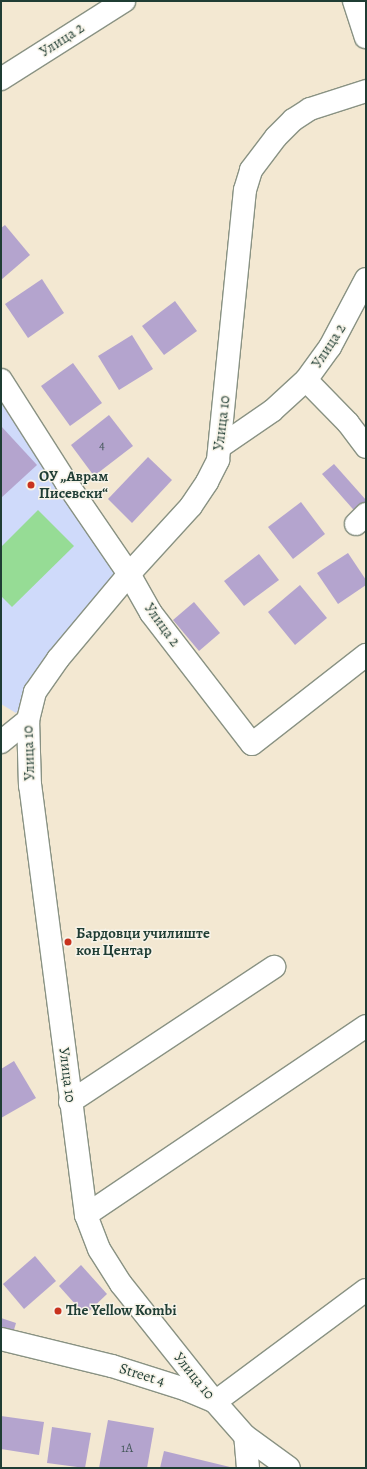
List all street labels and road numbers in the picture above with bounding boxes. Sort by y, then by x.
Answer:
street label: Улица 2 [36,19,88,61]
street label: Улица 2 [308,320,350,372]
street label: Улица 10 [210,394,234,452]
street label: Улица 2 [140,600,184,650]
street label: Улица 10 [19,725,39,781]
street label: Улица 10 [55,1046,79,1104]
street label: Улица 10 [170,1349,218,1403]
street label: Street 4 [117,1360,167,1390]

